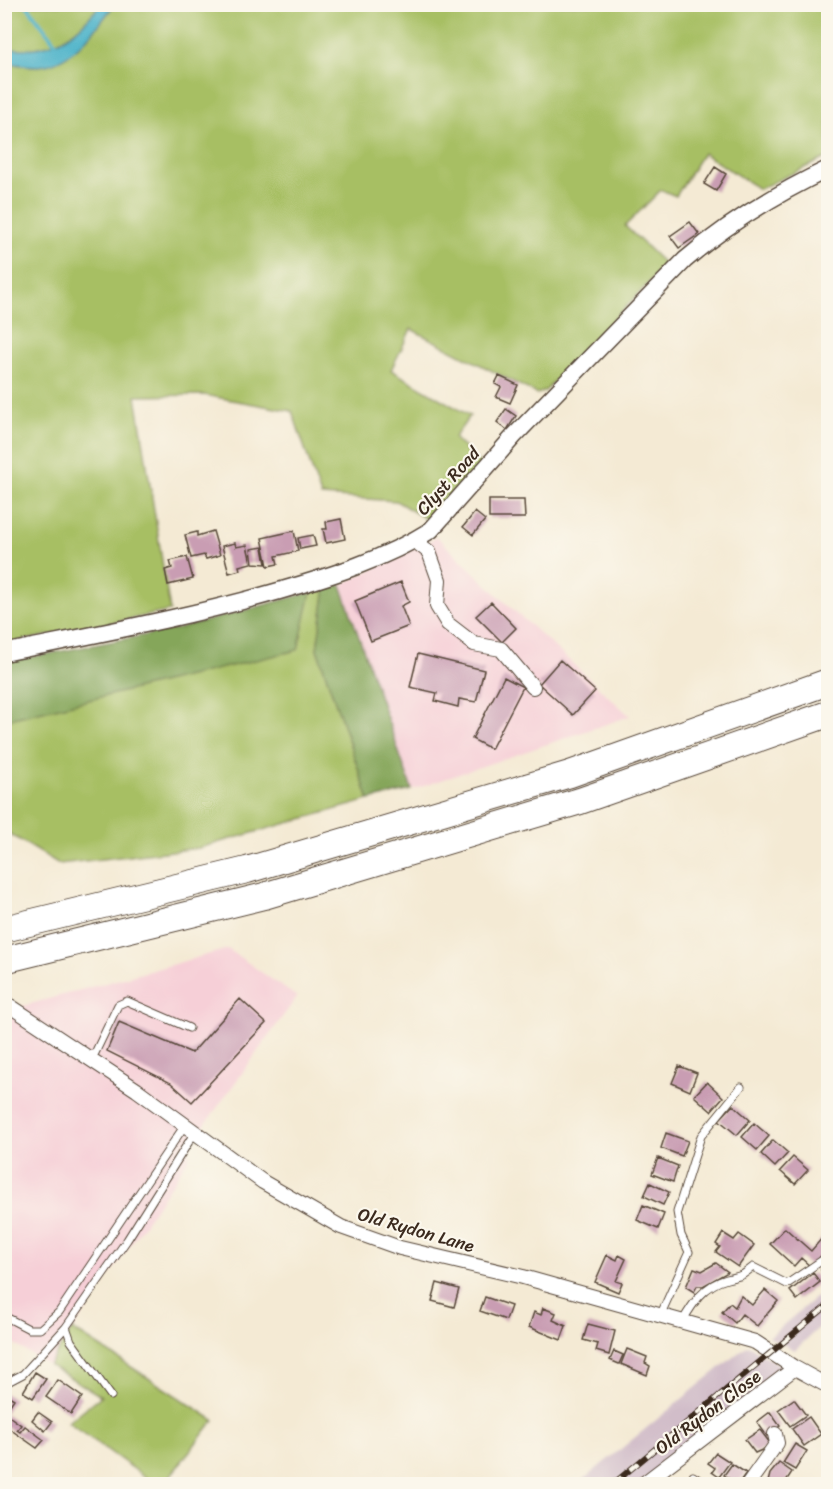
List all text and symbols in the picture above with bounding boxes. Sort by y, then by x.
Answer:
street label: Clyst Road [408,438,489,523]
street label: Old Rydon Lane [354,1198,478,1262]
street label: Old Rydon Close [648,1361,768,1463]

